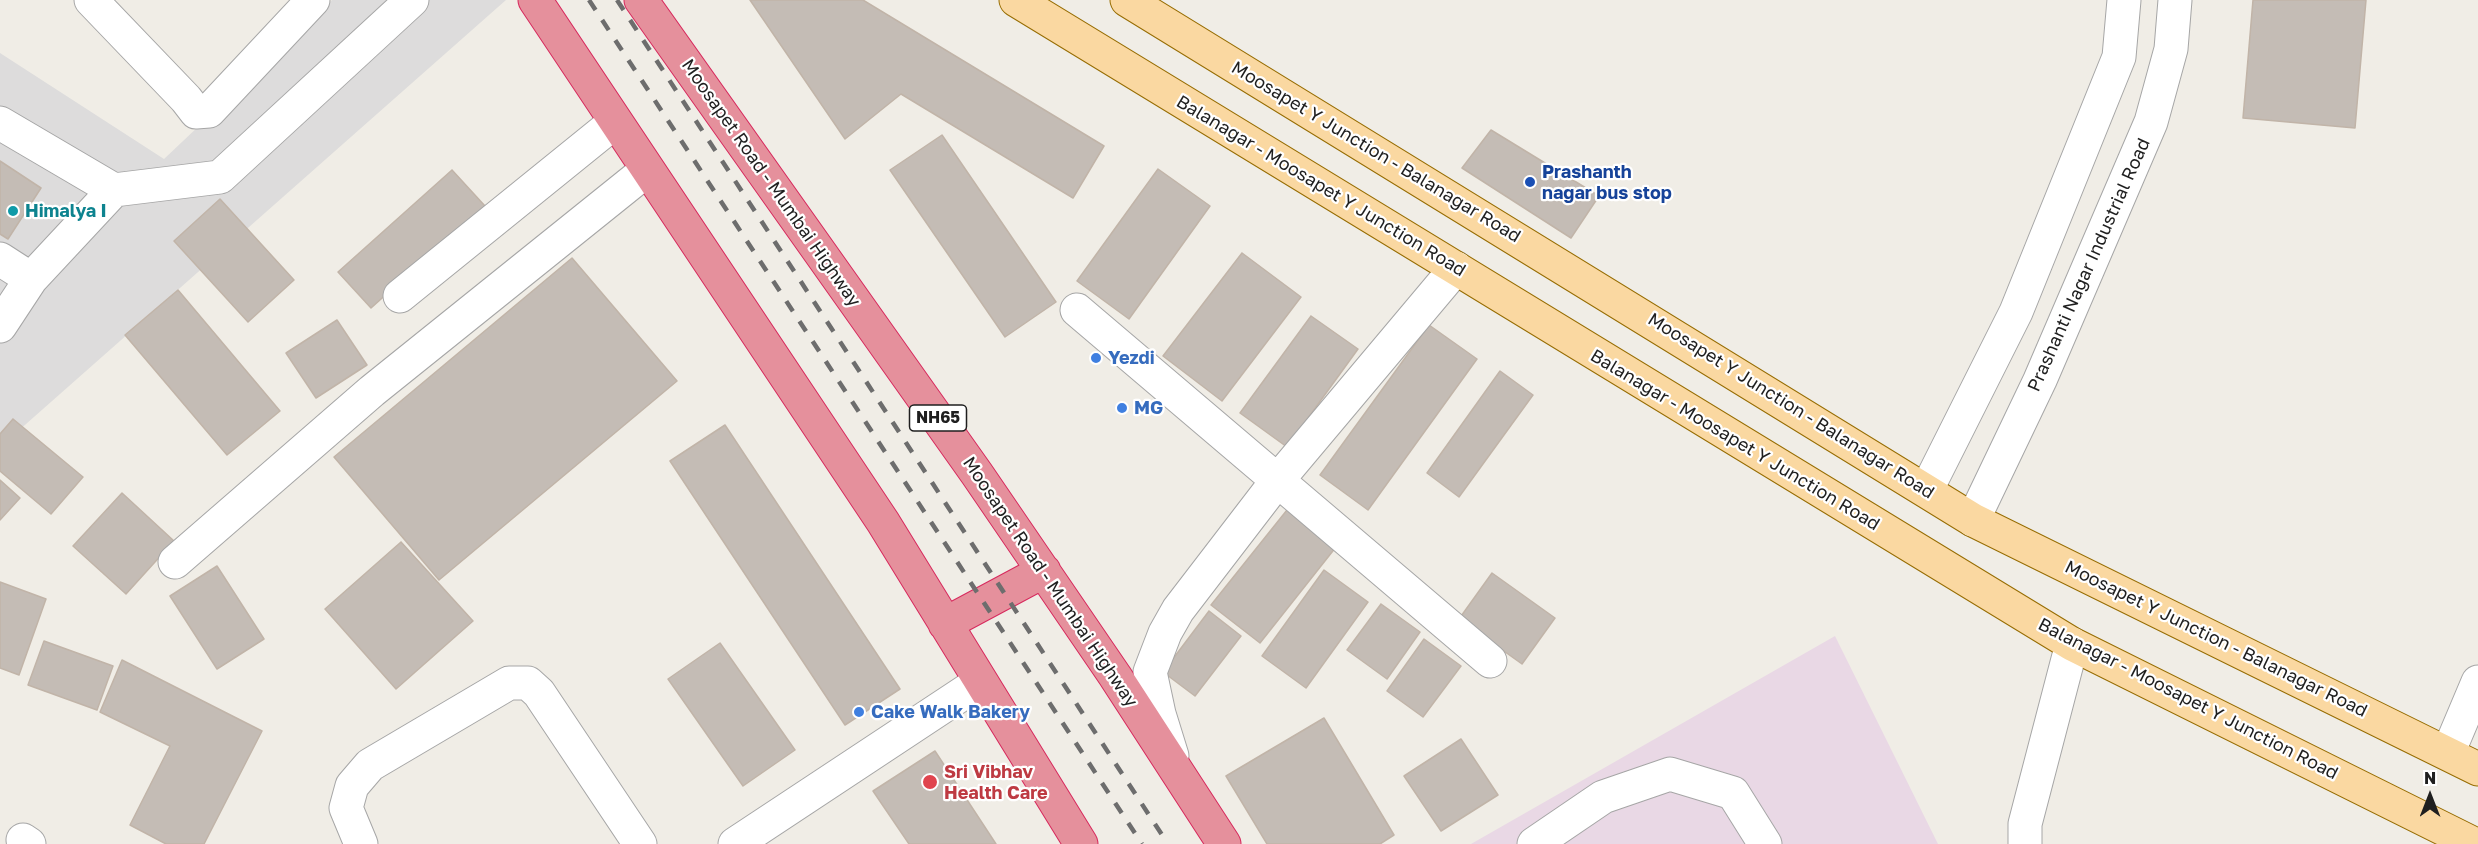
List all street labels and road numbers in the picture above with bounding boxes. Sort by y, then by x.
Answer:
street label: Moosapet Road - Mumbai Highway [677,55,865,311]
street label: Moosapet Y Junction - Balanagar Road [1227,57,1525,247]
street label: Balanagar - Moosapet Y Junction Road [1172,91,1470,281]
street label: Prashanti Nagar Industrial Road [2023,135,2155,395]
street label: Moosapet Y Junction - Balanagar Road [1644,308,1938,504]
street label: Balanagar - Moosapet Y Junction Road [1586,345,1884,535]
road number: NH65 [910,405,966,431]
street label: Moosapet Road - Mumbai Highway [958,453,1142,711]
street label: Moosapet Y Junction - Balanagar Road [2061,556,2371,722]
street label: Balanagar - Moosapet Y Junction Road [2034,614,2342,784]

